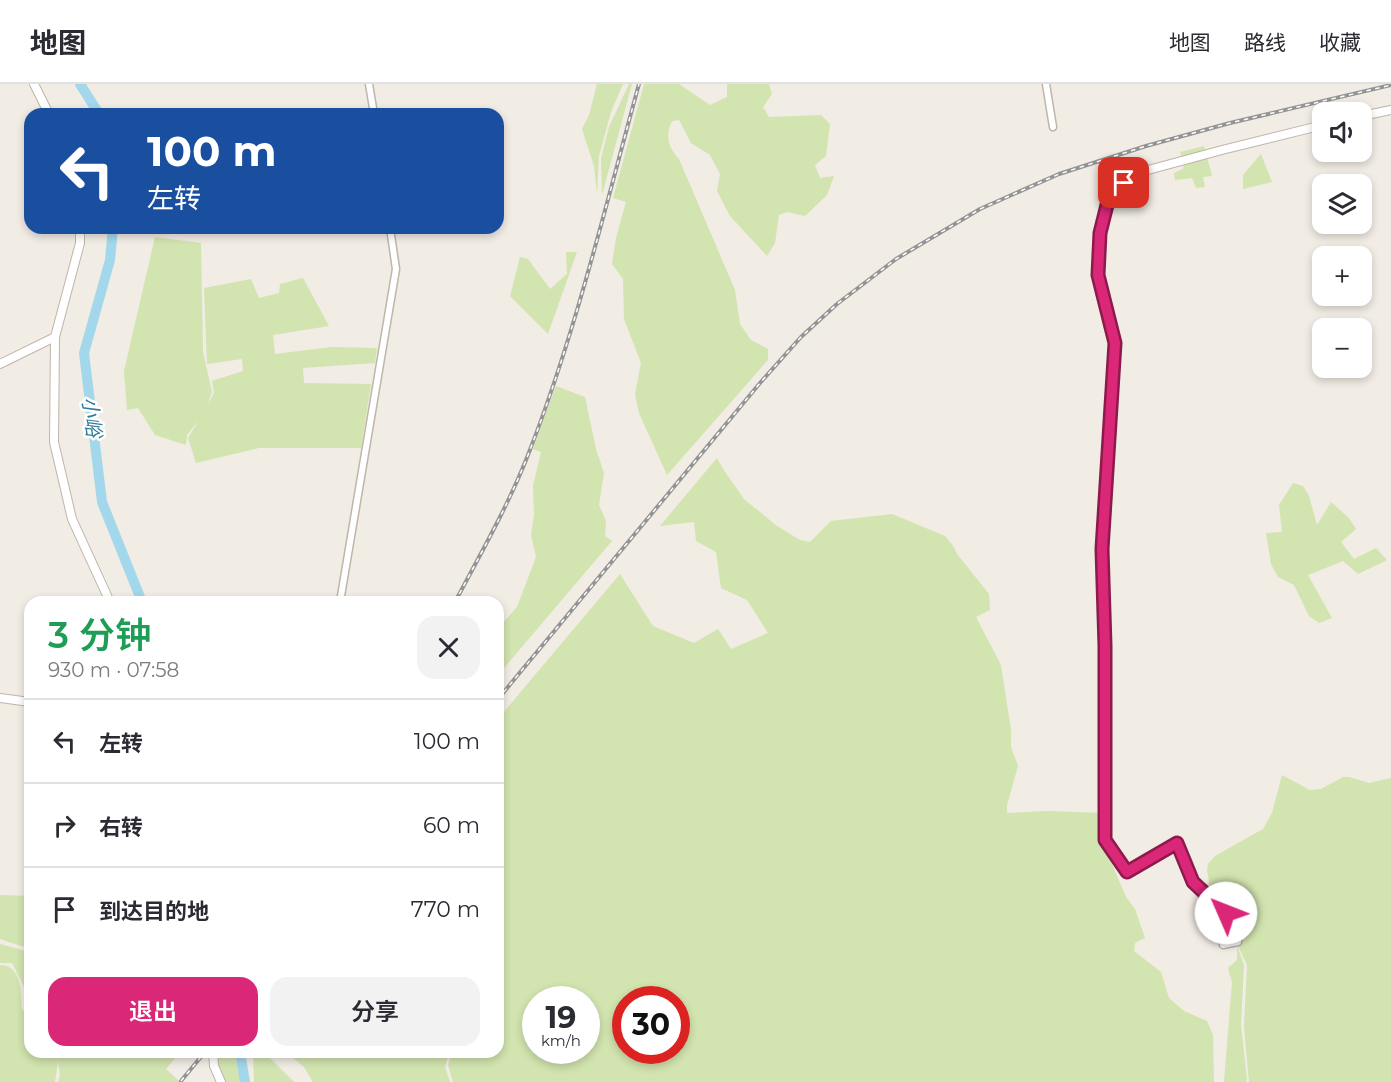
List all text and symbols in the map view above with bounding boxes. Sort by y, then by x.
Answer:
text: 地图 [30,26,86,60]
text: 地图 [1169,30,1211,55]
text: 路线 [1244,30,1286,55]
text: 收藏 [1319,30,1361,55]
map controls [1312,102,1372,378]
button: sound [1312,102,1372,162]
text: 100 m [147,125,276,177]
icon: left [48,132,126,210]
pin [1098,157,1149,208]
icon: arrive [1107,166,1140,199]
button: layers [1312,174,1372,234]
text: 左转 [147,182,201,215]
button: + [1312,246,1372,306]
button: − [1312,318,1372,378]
water label: 小峪 [78,396,107,441]
text: 3 分钟 [48,613,151,657]
button: close [417,616,480,679]
text: 930 m · 07:58 [48,658,179,682]
icon: left [48,725,81,758]
text: 100 m [414,728,480,755]
text: 左转 [99,730,143,757]
icon: right [48,809,81,842]
text: 60 m [423,812,480,839]
text: 右转 [99,814,143,841]
position arrow [1194,881,1258,945]
icon: arrive [48,893,81,926]
text: 770 m [411,896,480,923]
text: 到达目的地 [99,898,209,925]
button: 退出 [48,977,258,1046]
button: 分享 [270,977,480,1046]
speed limit sign: 30 [612,986,690,1064]
text: 19 [546,999,576,1036]
text: km/h [541,1031,581,1050]

